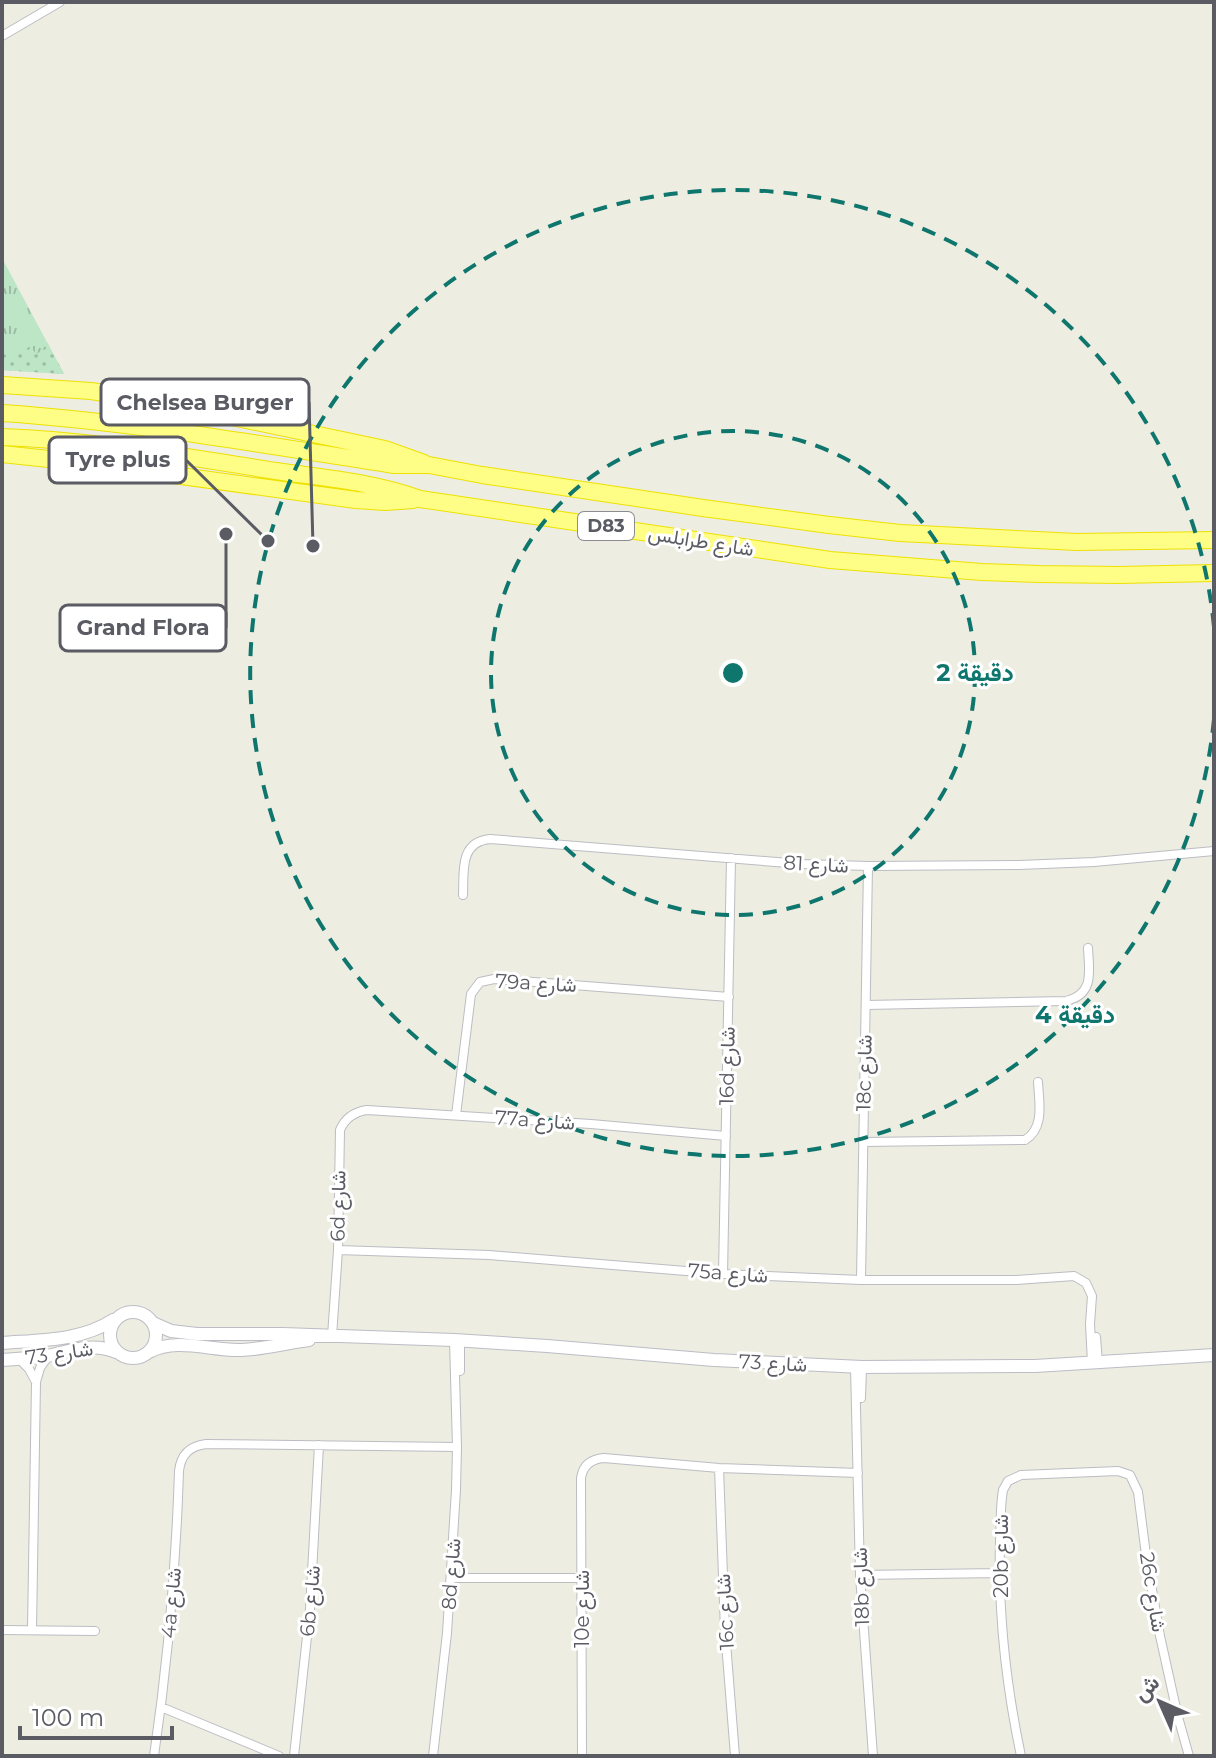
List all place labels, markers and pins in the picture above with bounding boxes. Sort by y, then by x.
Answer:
callout: Chelsea Burger [101,379,309,425]
callout: Tyre plus [49,437,186,483]
callout: Grand Flora [60,605,226,651]
centre of rings [719,659,747,687]

